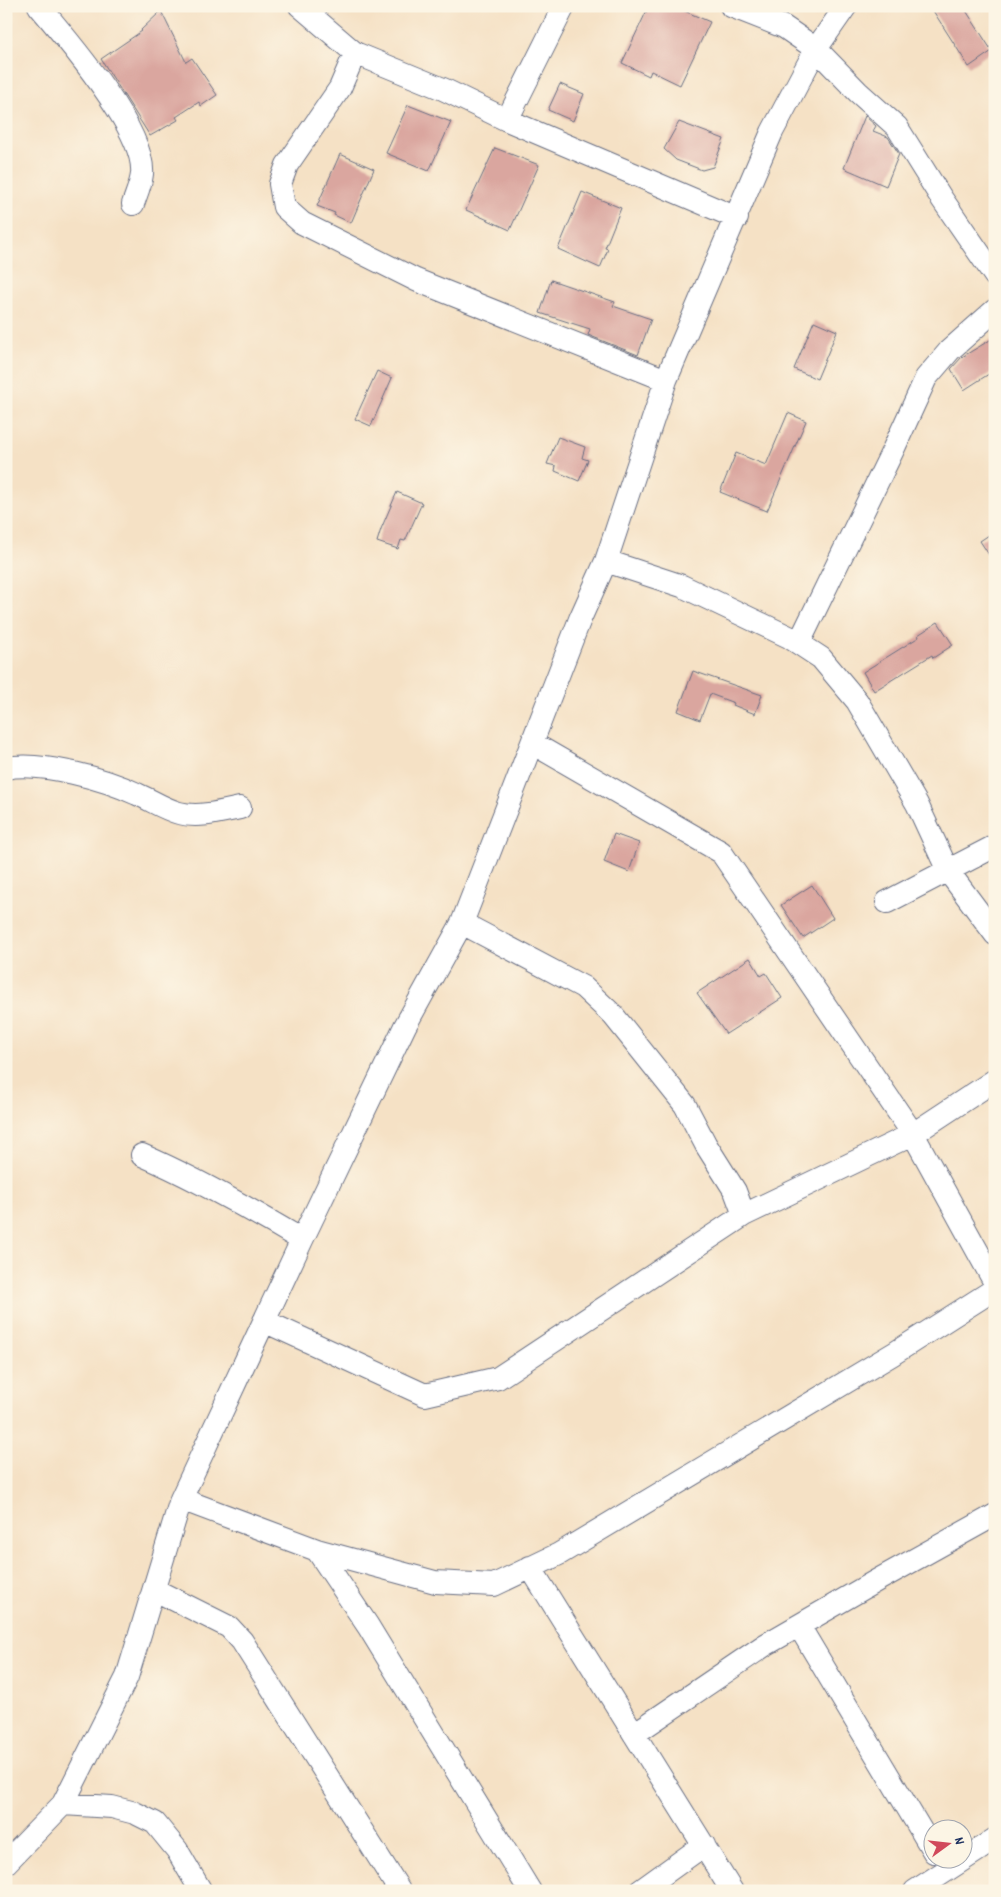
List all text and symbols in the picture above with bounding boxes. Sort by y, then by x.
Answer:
north arrow [924,1820,974,1870]
text: N [948,1835,969,1847]

